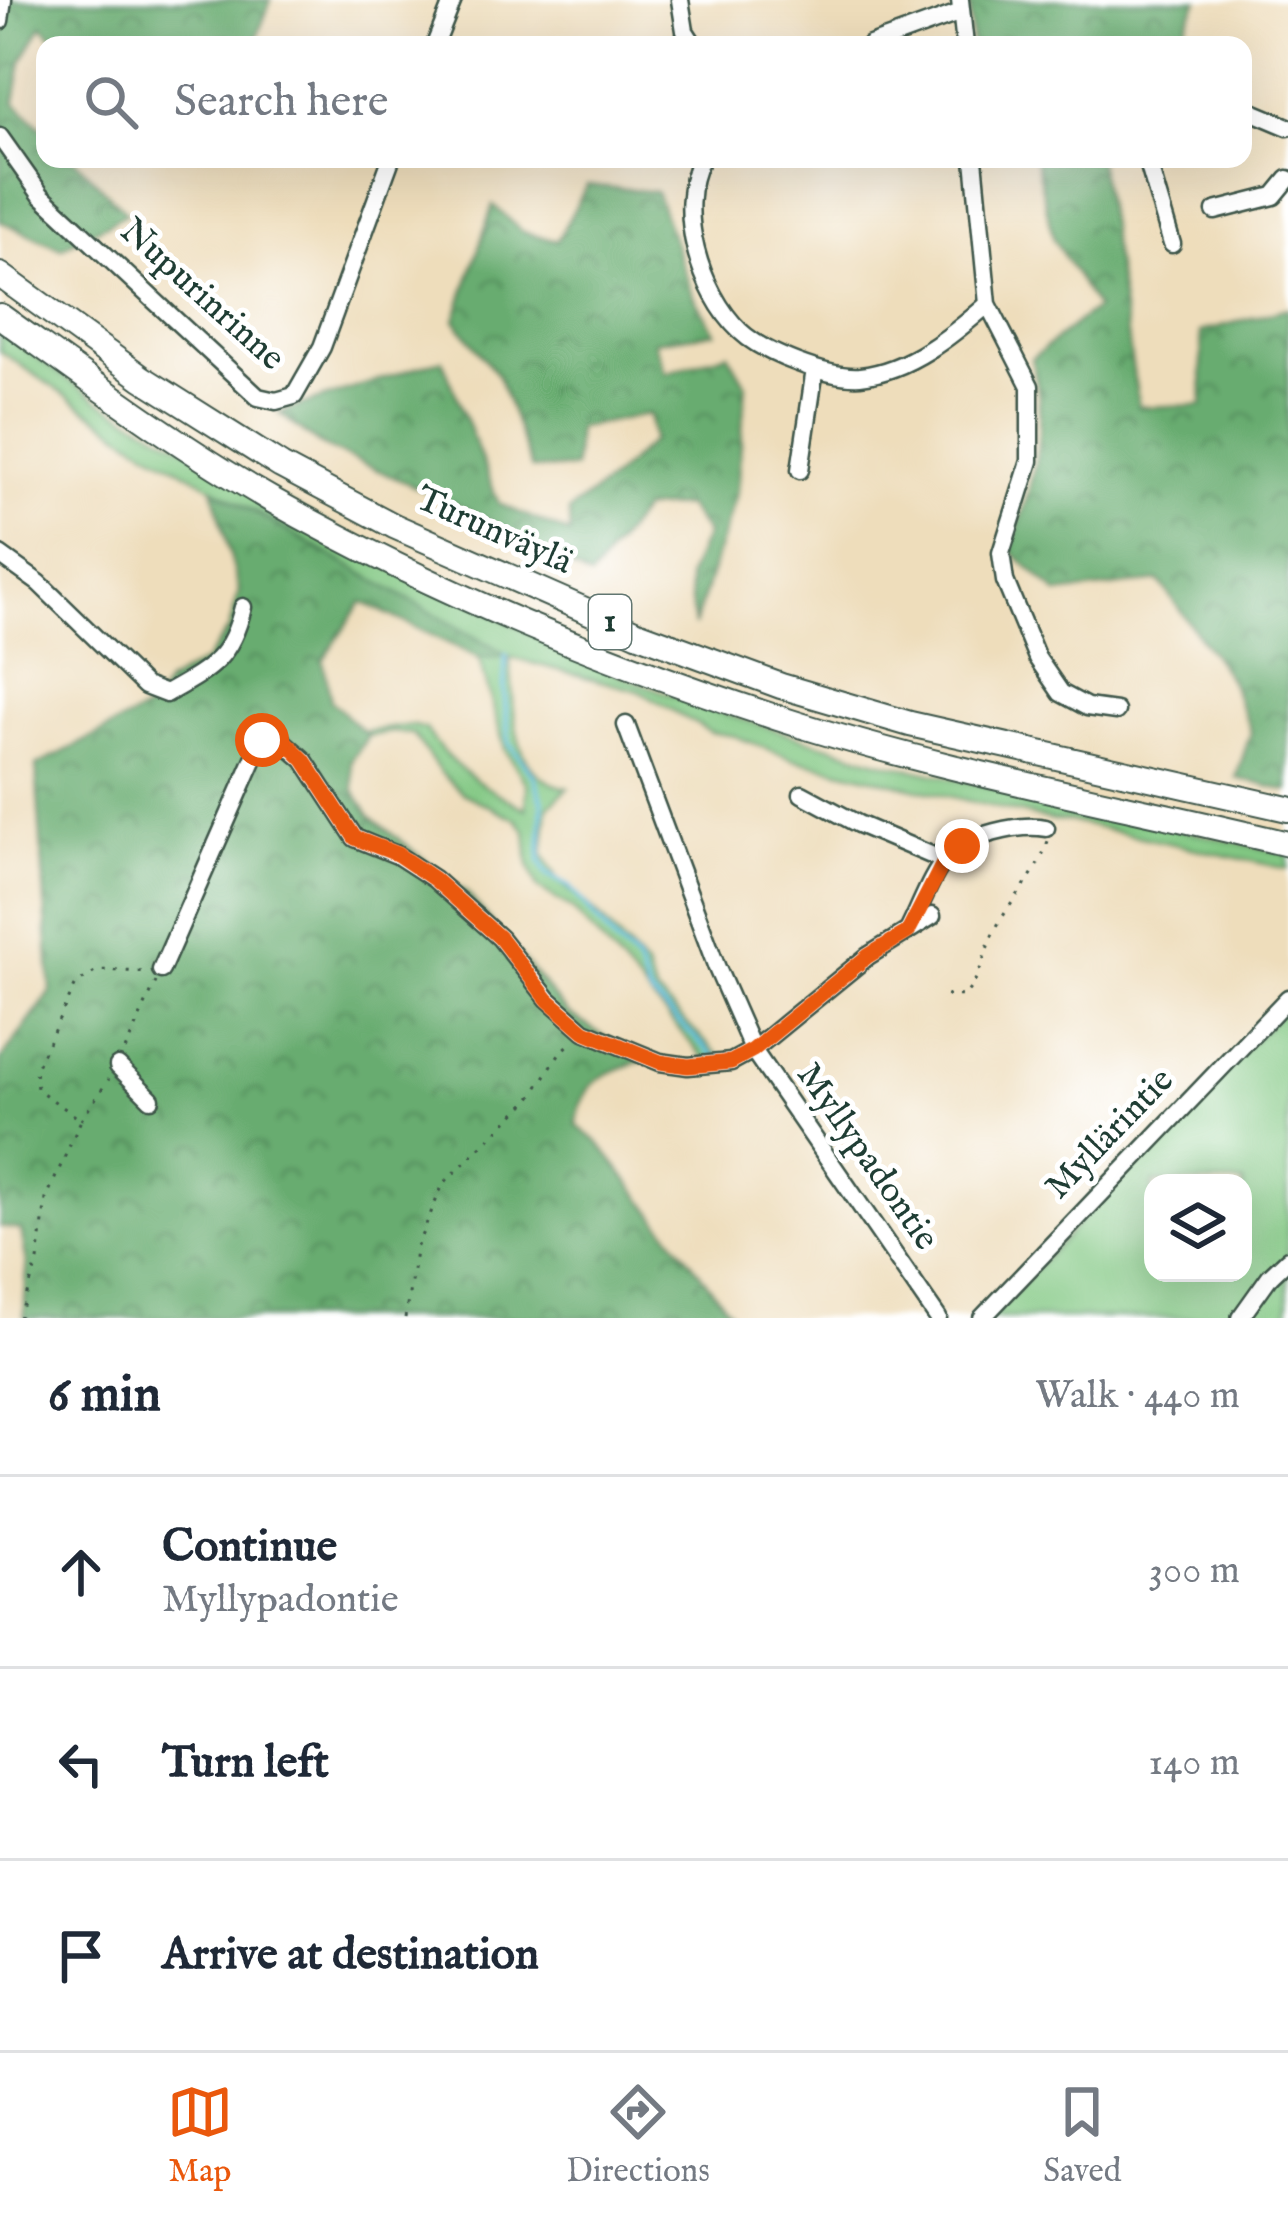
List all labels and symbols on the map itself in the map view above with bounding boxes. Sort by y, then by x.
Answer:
street label: Nupurinrinne [110,209,294,381]
street label: Turunväylä [409,476,580,586]
road number: 1 [589,595,631,649]
route start [235,713,289,767]
route end [935,819,989,873]
street label: Myllypadontie [786,1054,948,1260]
street label: Myllärintie [1036,1058,1184,1210]

